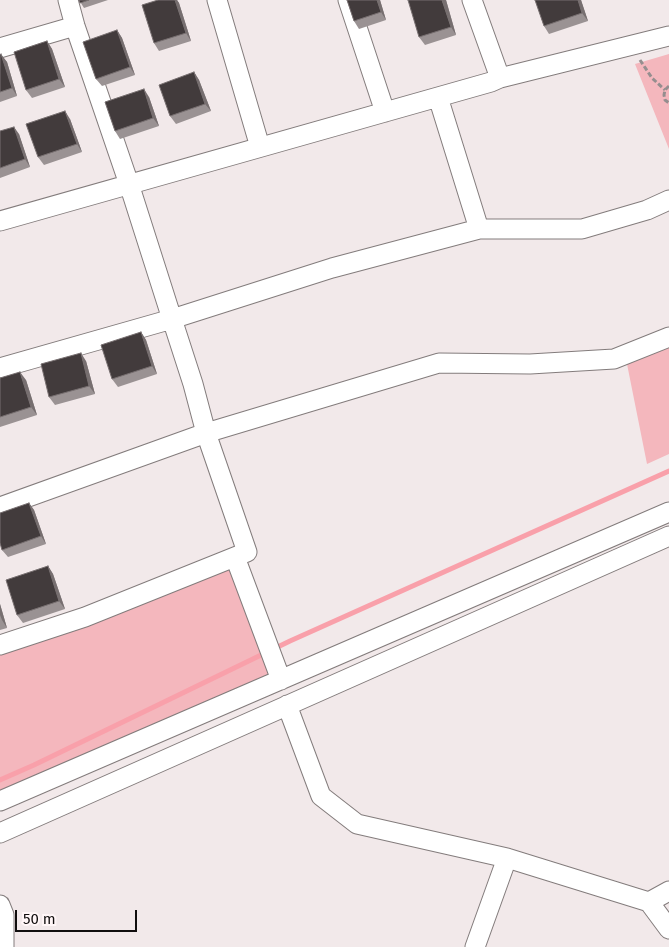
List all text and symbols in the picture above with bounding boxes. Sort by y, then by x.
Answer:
scale bar [18,900,140,932]
text: 50 m [23,910,56,928]

